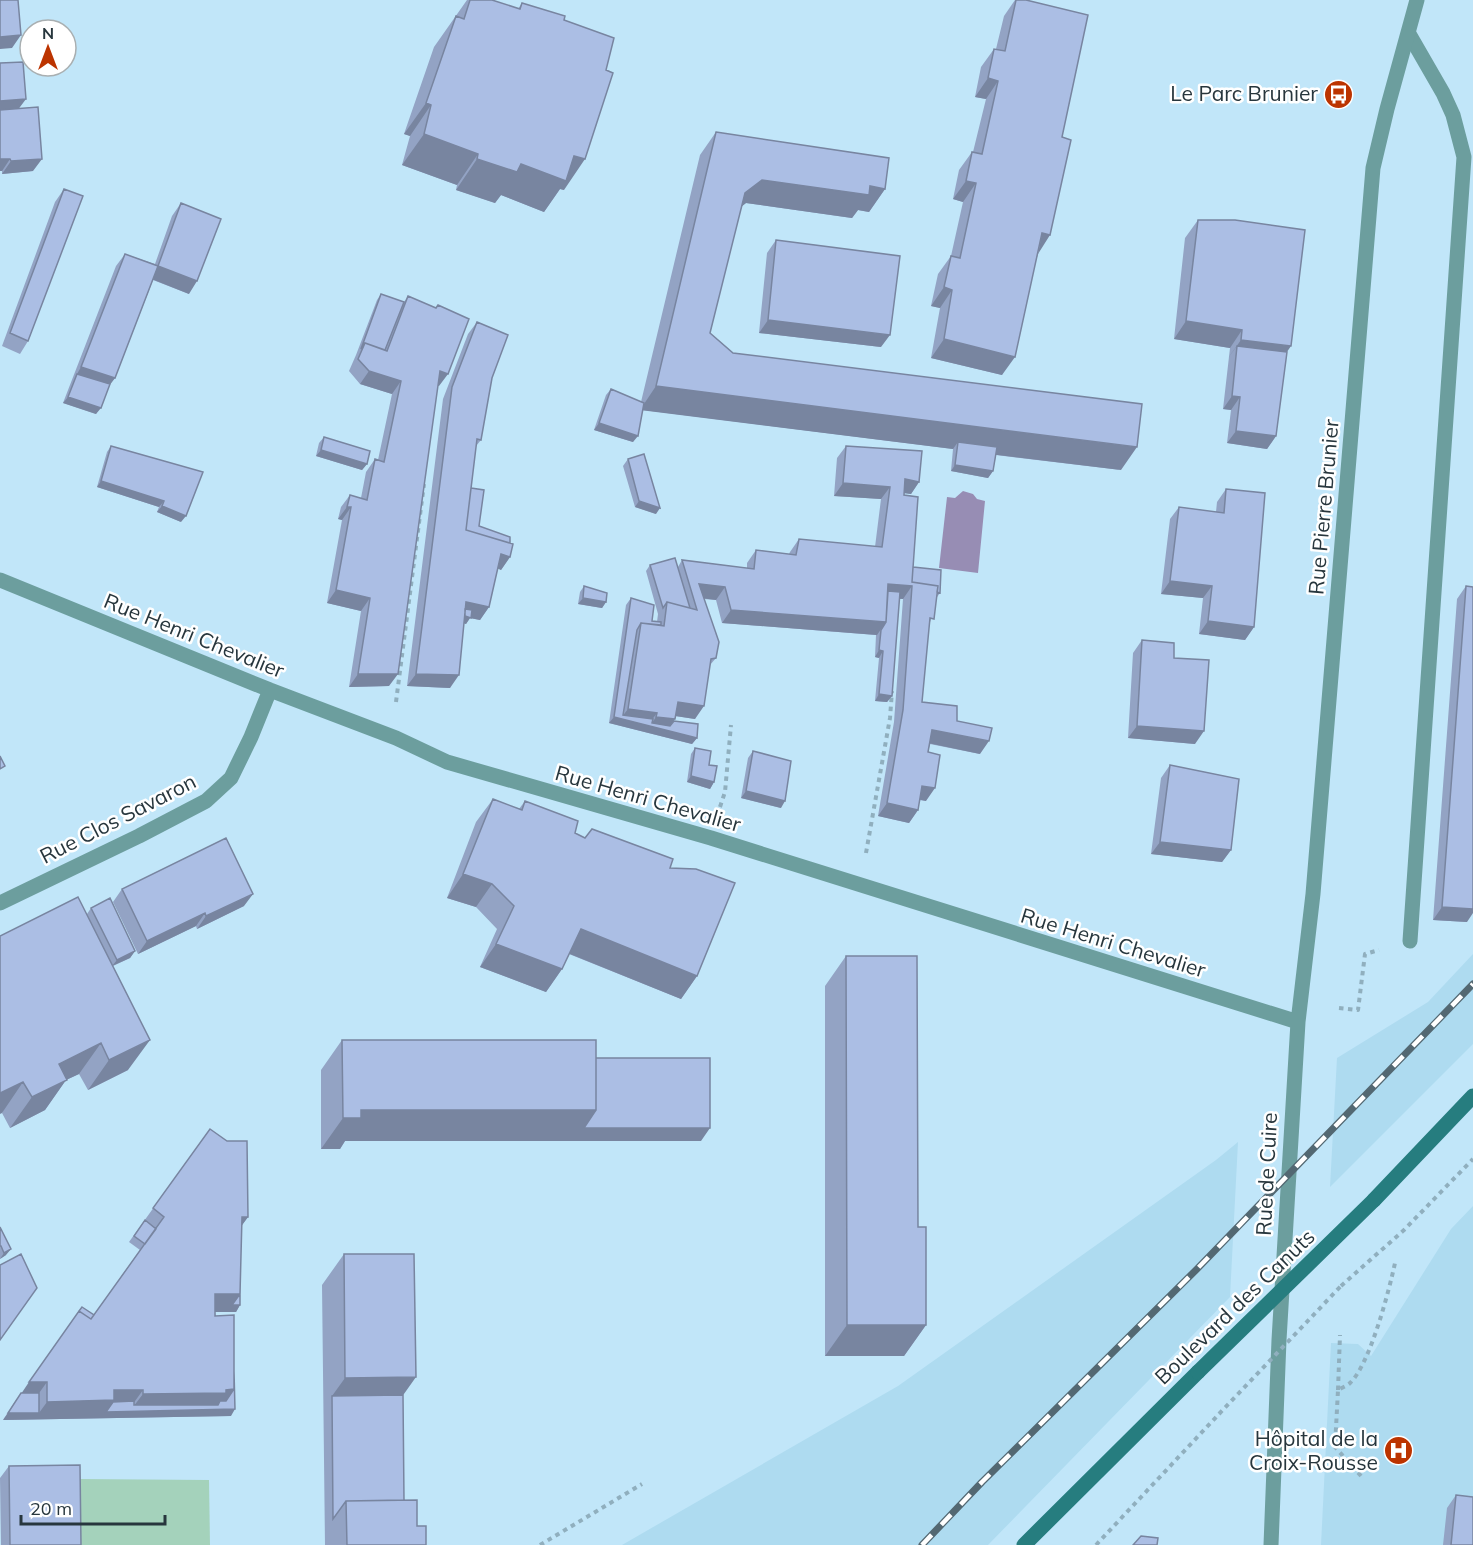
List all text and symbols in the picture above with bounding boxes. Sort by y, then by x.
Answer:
north arrow [18,18,78,78]
text: N [42,23,54,43]
bus stop icon: Le Parc Brunier [1323,78,1355,110]
place label: Le Parc Brunier [1170,80,1318,106]
street label: Rue Pierre Brunier [1302,418,1344,596]
street label: Rue Henri Chevalier [100,587,289,683]
street label: Rue Henri Chevalier [552,759,745,837]
street label: Rue Clos Savaron [35,768,200,869]
street label: Rue Henri Chevalier [1018,902,1209,983]
street label: Rue de Cuire [1250,1112,1282,1236]
street label: Boulevard des Canuts [1149,1223,1320,1389]
place label: Hôpital de la Croix-Rousse [1249,1425,1378,1475]
hospital icon: Hôpital de la Croix-Rousse [1383,1435,1415,1467]
scale bar [21,1488,165,1526]
text: 20 m [30,1497,72,1520]

